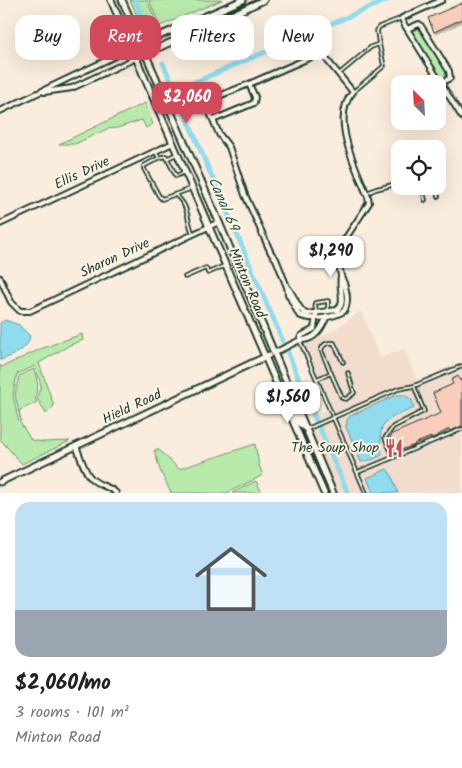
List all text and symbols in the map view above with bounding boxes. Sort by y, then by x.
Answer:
chip: Buy [15,15,80,60]
chip: Rent [90,15,161,60]
chip: Filters [171,15,254,60]
chip: New [264,15,332,60]
north arrow [391,75,446,130]
map controls [391,75,446,195]
pin: $2,060 [146,82,228,124]
text: $2,060 [163,85,211,110]
button: locate [391,140,446,195]
street label: Ellis Drive [51,150,114,195]
water label: Canal 69 [201,173,246,237]
street label: Sharon Drive [76,232,154,284]
pin: $1,290 [290,236,372,278]
text: $1,290 [309,239,353,264]
street label: Minton Road [222,244,272,323]
pin: $1,560 [247,382,329,424]
street label: Hield Road [99,383,166,430]
text: $1,560 [266,385,310,410]
place label: The Soup Shop [291,437,379,459]
restaurant icon: The Soup Shop [383,437,405,459]
icon: home [186,534,276,624]
text: $2,060/mo [15,667,111,700]
text: 3 rooms · 101 m² [15,700,129,725]
text: Minton Road [15,725,100,750]

